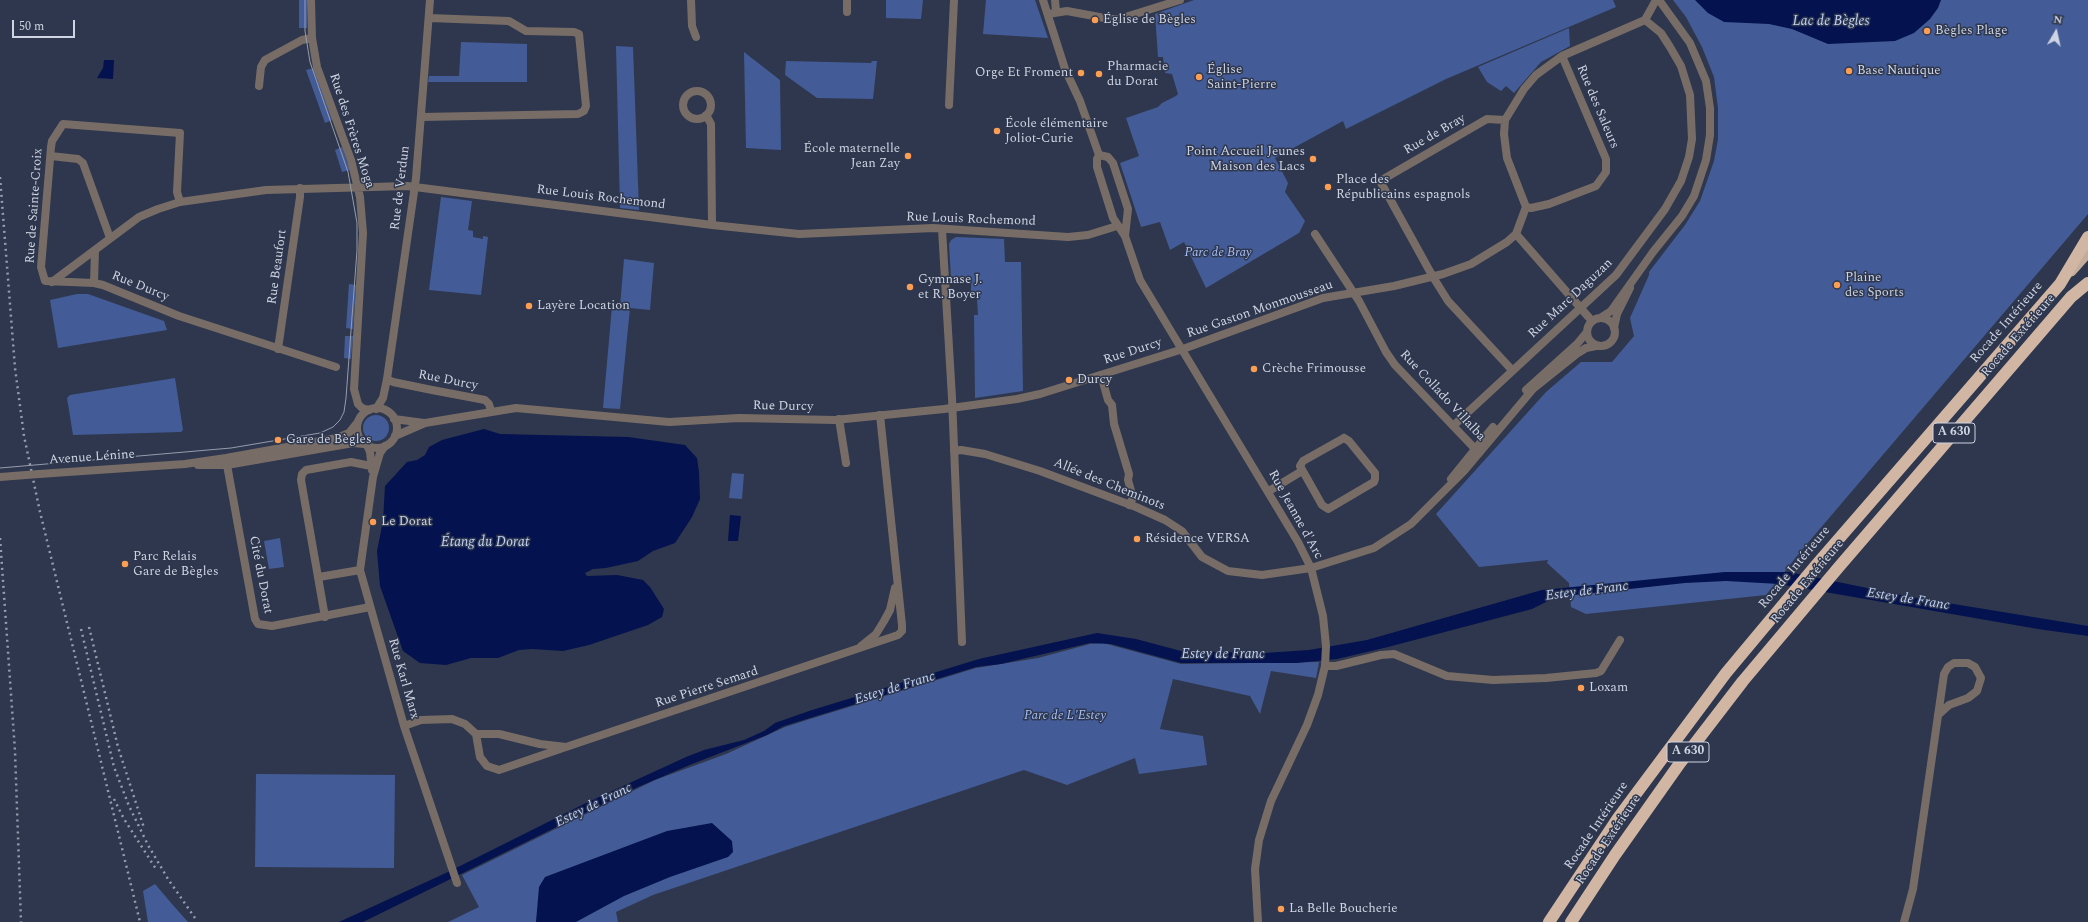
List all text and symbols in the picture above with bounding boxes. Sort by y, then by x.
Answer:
text: N [2052,11,2064,29]
scale bar [14,12,77,38]
place label: Église de Bègles [1103,12,1196,28]
north arrow [2036,12,2076,52]
water label: Lac de Bègles [1792,14,1870,30]
marker: Église de Bègles [1090,15,1100,25]
text: 50 m [19,17,44,36]
place label: Bègles Plage [1935,23,2008,39]
marker: Bègles Plage [1922,26,1932,36]
place label: Pharmacie du Dorat [1107,59,1168,90]
place label: Église Saint-Pierre [1207,62,1277,93]
street label: Rue des Saleurs [1572,63,1622,151]
place label: Base Nautique [1857,63,1940,79]
place label: Orge Et Froment [975,65,1073,81]
marker: Base Nautique [1844,66,1854,76]
marker: Orge Et Froment [1076,68,1086,78]
marker: Pharmacie du Dorat [1094,69,1104,79]
street label: Rue des Frères Moga [325,72,377,190]
marker: Église Saint-Pierre [1194,72,1204,82]
street label: Rue de Bray [1401,111,1469,159]
place label: École élémentaire Joliot-Curie [1005,116,1108,147]
marker: École élémentaire Joliot-Curie [992,126,1002,136]
place label: École maternelle Jean Zay [804,141,900,172]
place label: Point Accueil Jeunes Maison des Lacs [1186,144,1305,175]
street label: Rue de Verdun [388,145,414,231]
street label: Rue de Sainte-Croix [23,148,47,264]
marker: École maternelle Jean Zay [903,151,913,161]
marker: Point Accueil Jeunes Maison des Lacs [1308,154,1318,164]
place label: Place des Républicains espagnols [1336,172,1470,203]
street label: Rue Louis Rochemond [536,182,666,214]
marker: Place des Républicains espagnols [1323,182,1333,192]
street label: Rue Louis Rochemond [906,210,1036,230]
street label: Rue Beaufort [265,229,291,305]
park label: Parc de Bray [1184,245,1252,261]
street label: Rue Marc Daguzan [1526,256,1616,342]
street label: Rue Durcy [109,268,171,306]
place label: Plaine des Sports [1845,270,1904,301]
place label: Gymnase J. et R. Boyer [918,272,982,303]
street label: Rue Gaston Monmousseau [1185,278,1335,342]
street label: Rocade Intérieure [1967,279,2047,367]
marker: Plaine des Sports [1832,280,1842,290]
marker: Gymnase J. et R. Boyer [905,282,915,292]
street label: Rocade Extérieure [1979,291,2059,381]
place label: Layère Location [537,298,630,314]
marker: Layère Location [524,301,534,311]
street label: Rue Durcy [1102,335,1164,369]
street label: Rue Collado Villalba [1396,347,1488,445]
place label: Crèche Frimousse [1262,361,1366,377]
marker: Crèche Frimousse [1249,364,1259,374]
street label: Rue Durcy [417,368,479,394]
place label: Durcy [1077,372,1112,388]
marker: Durcy [1064,375,1074,385]
street label: Rue Durcy [753,399,813,415]
road number: A 630 [1933,423,1975,443]
place label: Gare de Bègles [286,432,372,448]
marker: Gare de Bègles [273,435,283,445]
street label: Avenue Lénine [49,447,135,469]
street label: Allée des Cheminots [1051,456,1167,514]
street label: Rue Jeanne d'Arc [1264,468,1326,562]
place label: Le Dorat [381,514,432,530]
marker: Le Dorat [368,517,378,527]
street label: Rocade Intérieure [1756,524,1834,612]
place label: Résidence VERSA [1145,531,1250,547]
marker: Résidence VERSA [1132,534,1142,544]
street label: Cité du Dorat [245,535,275,615]
water label: Étang du Dorat [441,535,529,551]
street label: Rocade Extérieure [1768,537,1848,627]
place label: Parc Relais Gare de Bègles [133,549,219,580]
marker: Parc Relais Gare de Bègles [120,559,130,569]
water label: Estey de Franc [1545,579,1629,605]
water label: Estey de Franc [1865,585,1951,615]
street label: Rue Karl Marx [384,637,422,721]
water label: Estey de Franc [1181,647,1265,663]
street label: Rue Pierre Semard [654,664,760,712]
water label: Estey de Franc [853,669,937,709]
place label: Loxam [1589,680,1628,696]
marker: Loxam [1576,683,1586,693]
park label: Parc de L'Estey [1024,708,1106,724]
road number: A 630 [1667,742,1709,762]
street label: Rocade Intérieure [1562,779,1632,873]
water label: Estey de Franc [553,780,635,832]
street label: Rocade Extérieure [1573,792,1645,888]
place label: La Belle Boucherie [1289,901,1398,917]
marker: La Belle Boucherie [1276,904,1286,914]

